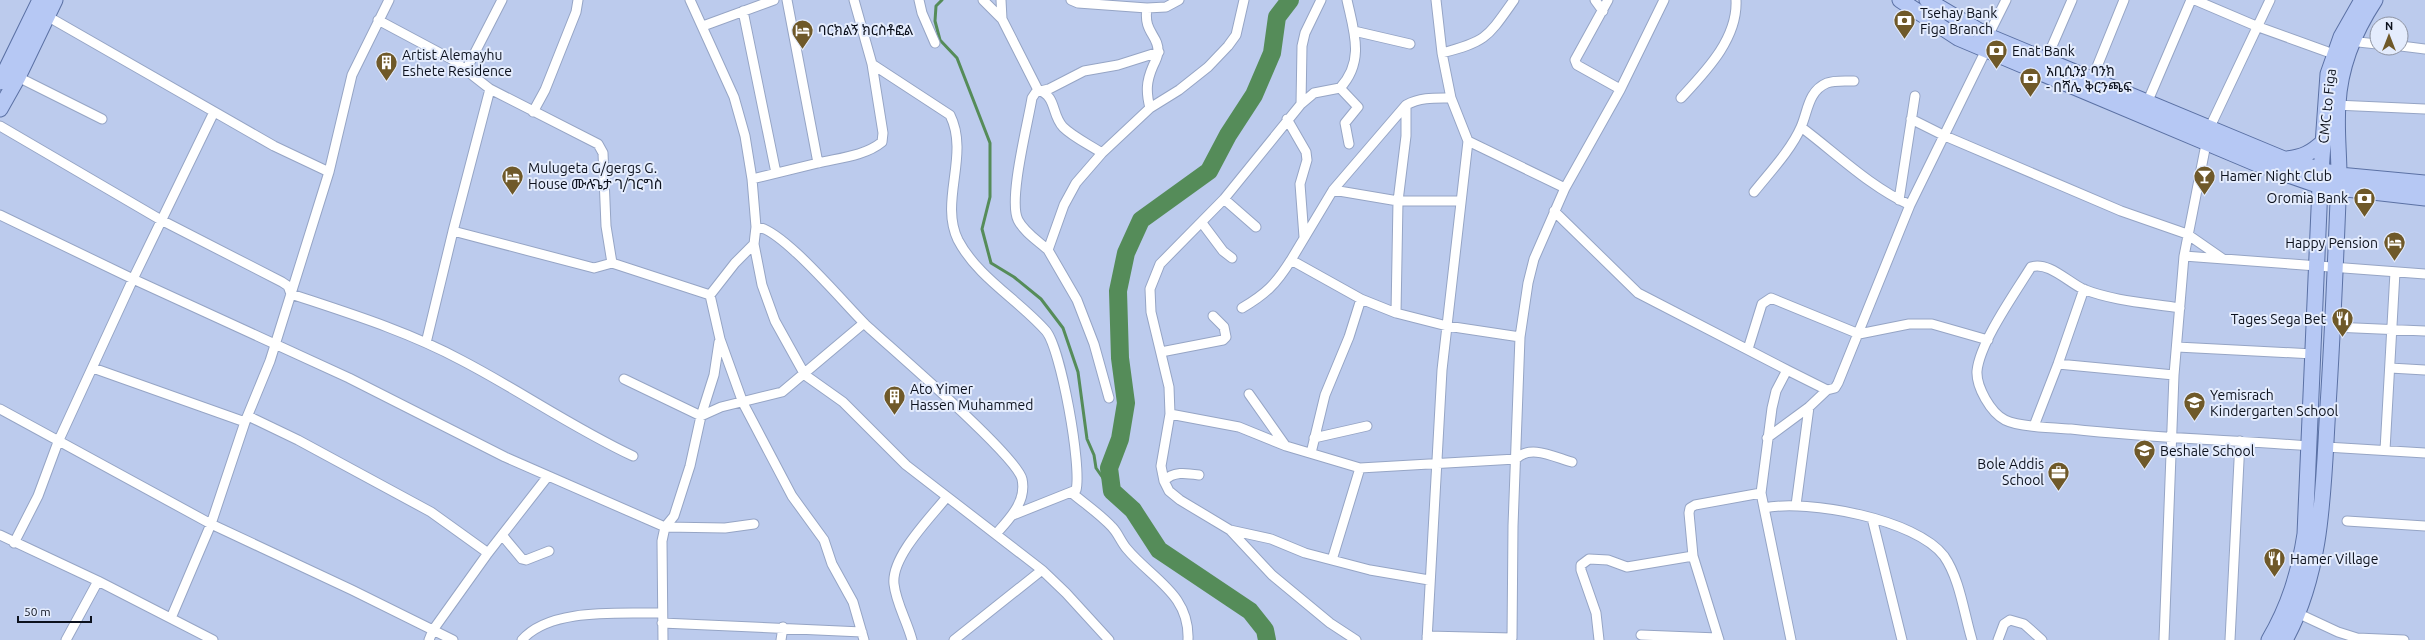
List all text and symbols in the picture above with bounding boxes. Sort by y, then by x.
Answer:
place label: Tsehay Bank Figa Branch [1920,5,1997,37]
bank icon: Tsehay Bank Figa Branch [1891,8,1917,41]
north arrow [2369,16,2409,56]
hotel icon: ባርክልኝ ክርስቶፎል [789,17,815,50]
text: N [2385,20,2393,32]
place label: ባርክልኝ ክርስቶፎል [818,22,914,38]
bank icon: Enat Bank [1983,38,2009,71]
place label: Enat Bank [2012,43,2075,59]
place label: Artist Alemayhu Eshete Residence [402,47,512,79]
building icon: Artist Alemayhu Eshete Residence [374,50,400,83]
place label: አቢሲንያ ባንክ - በሻሌ ቅርንጫፍ [2046,63,2132,95]
bank icon: አቢሲንያ ባንክ - በሻሌ ቅርንጫፍ [2018,66,2044,99]
street label: CMC to Figa [2315,68,2339,144]
place label: Mulugeta G/gergs G. House ሙሉጌታ ገ/ገርግስ [528,160,662,192]
hotel icon: Mulugeta G/gergs G. House ሙሉጌታ ገ/ገርግስ [500,163,526,196]
bar icon: Hamer Night Club [2192,163,2218,196]
place label: Hamer Night Club [2220,168,2332,184]
bank icon: Oromia Bank [2351,185,2377,218]
place label: Oromia Bank [2267,190,2348,206]
hotel icon: Happy Pension [2381,230,2407,263]
place label: Happy Pension [2285,235,2378,251]
restaurant icon: Tages Sega Bet [2329,306,2355,339]
place label: Tages Sega Bet [2231,311,2326,327]
place label: Ato Yimer Hassen Muhammed [910,381,1033,413]
building icon: Ato Yimer Hassen Muhammed [882,384,908,417]
place label: Yemisrach Kindergarten School [2210,387,2339,419]
school or university icon: Yemisrach Kindergarten School [2181,390,2207,423]
school or university icon: Beshale School [2131,438,2157,471]
place label: Beshale School [2160,443,2255,459]
place label: Bole Addis School [1977,456,2044,488]
office icon: Bole Addis School [2046,459,2072,492]
restaurant icon: Hamer Village [2262,546,2288,579]
place label: Hamer Village [2290,551,2378,567]
scale bar [18,598,91,624]
text: 50 m [24,605,51,618]

